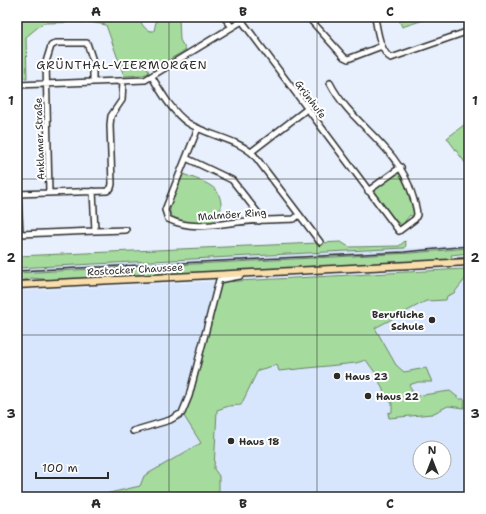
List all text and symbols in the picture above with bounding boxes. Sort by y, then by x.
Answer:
text: A [91,3,101,20]
text: B [239,3,247,20]
text: C [386,3,394,20]
district label: GRÜNTHAL-VIERMORGEN [36,57,208,73]
street label: Grünhufe [292,78,329,121]
text: 1 [8,92,14,109]
text: 1 [472,92,478,109]
street label: Anklamer Straße [32,97,47,180]
street label: Malmöer Ring [197,206,267,223]
text: 2 [6,249,16,266]
text: 2 [470,249,480,266]
street label: Rostocker Chaussee [87,260,184,278]
place label: Berufliche Schule [372,308,424,333]
marker: Berufliche Schule [427,315,437,325]
place label: Haus 23 [345,370,388,383]
marker: Haus 23 [332,371,342,381]
place label: Haus 22 [376,390,419,403]
marker: Haus 22 [363,391,373,401]
text: 3 [6,405,16,422]
text: 3 [470,405,480,422]
place label: Haus 18 [239,435,279,448]
marker: Haus 18 [226,436,236,446]
north arrow [412,440,452,480]
text: N [428,443,437,458]
scale bar [36,454,108,480]
text: 100 m [42,460,78,476]
text: A [91,495,101,512]
text: B [239,495,247,512]
text: C [386,495,394,512]

